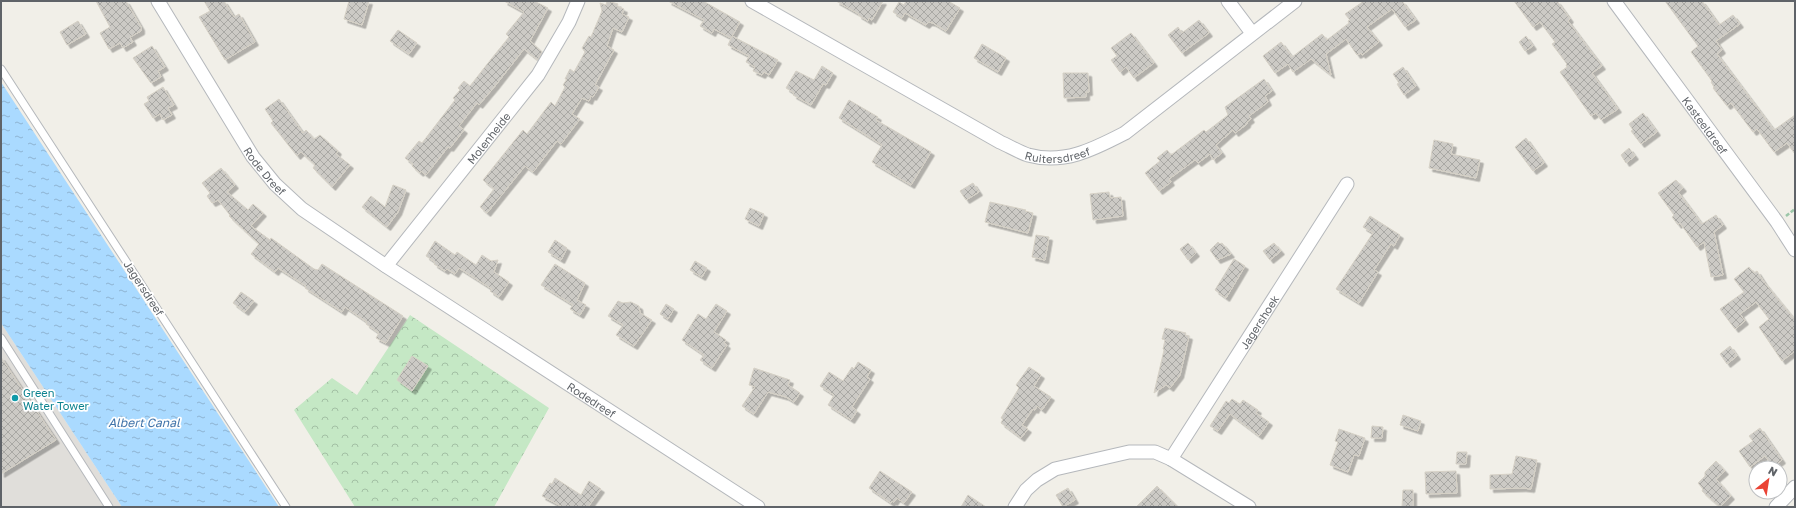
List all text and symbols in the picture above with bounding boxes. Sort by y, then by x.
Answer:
street label: Kasteeldreef [1680,94,1731,156]
street label: Molenheide [464,109,512,166]
street label: Rode Dreef [242,144,289,197]
street label: Ruitersdreef [1024,144,1092,165]
street label: Jagersdreef [121,258,167,318]
street label: Jagershoek [1237,292,1281,351]
street label: Rodedreef [565,379,618,420]
place label: Green Water Tower [23,386,90,412]
marker: Green Water Tower [10,393,20,403]
water label: Albert Canal [108,415,181,430]
north arrow [1748,460,1788,500]
text: N [1766,463,1780,479]

